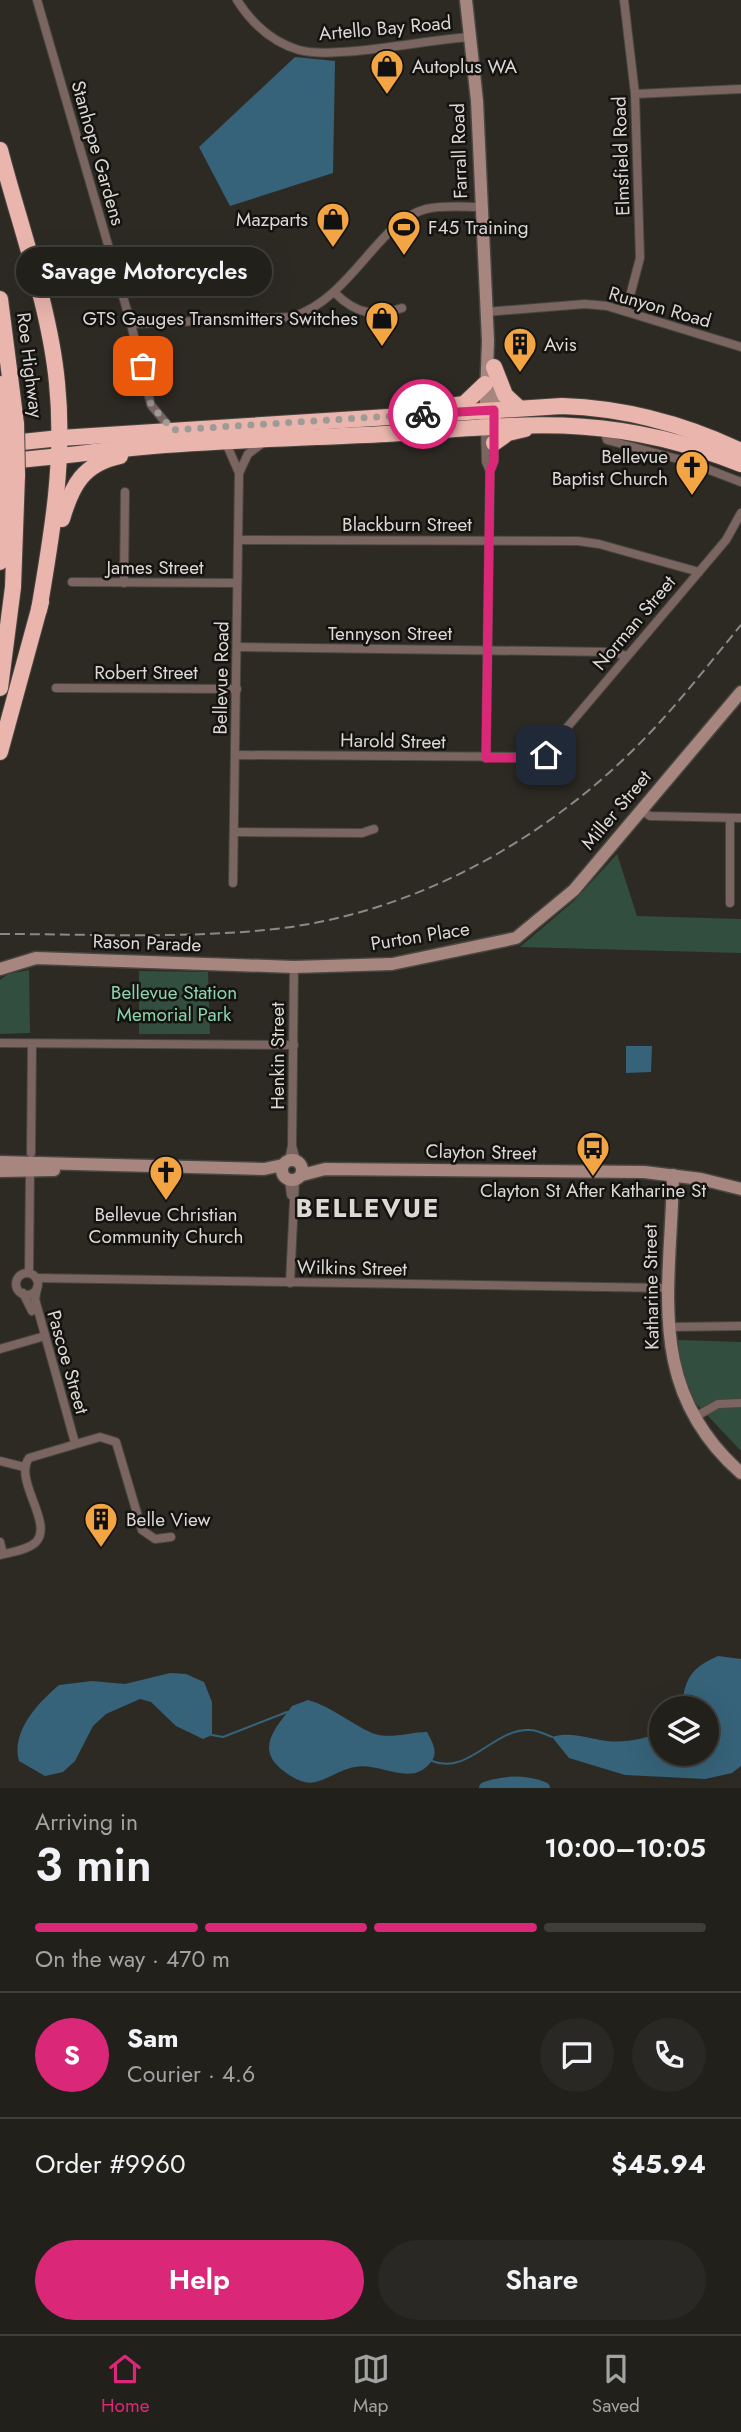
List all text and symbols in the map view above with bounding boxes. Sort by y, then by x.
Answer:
street label: Artello Bay Road [318,9,452,47]
shop icon: Autoplus WA [368,47,406,96]
place label: Autoplus WA [412,53,518,80]
street label: Stanhope Gardens [64,77,132,229]
street label: Elmsfield Road [605,96,637,216]
street label: Farrall Road [444,103,474,199]
shop icon: Mazparts [314,200,352,249]
place label: Mazparts [236,206,308,233]
sports icon: F45 Training [385,208,423,257]
place label: F45 Training [428,214,529,241]
callout: Savage Motorcycles [15,247,271,296]
text: Savage Motorcycles [41,254,247,288]
street label: Runyon Road [606,279,714,335]
shop icon: GTS Gauges Transmitters Switches [363,299,401,348]
place label: GTS Gauges Transmitters Switches [83,305,358,332]
street label: Roe Highway [10,311,50,420]
building icon: Avis [501,325,539,374]
place label: Avis [544,331,577,358]
pin [113,336,173,396]
icon: bag [124,347,162,385]
courier [388,379,458,449]
icon: bike [404,395,442,433]
place label: Bellevue Baptist Church [552,443,668,492]
church icon: Bellevue Baptist Church [673,448,711,497]
street label: Blackburn Street [342,511,472,538]
street label: James Street [104,554,204,581]
street label: Norman Street [586,569,682,676]
street label: Tennyson Street [328,620,452,647]
street label: Bellevue Road [207,621,235,735]
street label: Robert Street [94,659,198,686]
pin [516,725,576,785]
street label: Harold Street [340,727,446,755]
icon: home [527,736,565,774]
street label: Miller Street [575,764,658,856]
street label: Purton Place [369,915,472,957]
street label: Rason Parade [92,928,202,958]
park label: Bellevue Station Memorial Park [111,979,237,1028]
street label: Henkin Street [264,1002,291,1110]
bus stop icon: Clayton St After Katharine St [574,1129,612,1178]
street label: Clayton Street [425,1138,537,1166]
church icon: Bellevue Christian Community Church [147,1153,185,1202]
place label: Clayton St After Katharine St [480,1177,706,1204]
district label: BELLEVUE [295,1189,441,1227]
place label: Bellevue Christian Community Church [89,1201,243,1250]
street label: Katharine Street [636,1223,666,1350]
street label: Wilkins Street [297,1254,408,1282]
street label: Pascoe Street [40,1307,96,1418]
building icon: Belle View [82,1500,120,1549]
place label: Belle View [126,1506,211,1533]
map controls [649,1696,719,1766]
button: layers [649,1696,719,1766]
text: Arriving in [35,1805,138,1839]
text: 10:00–10:05 [544,1829,706,1867]
text: 3 min [35,1832,152,1898]
text: On the way · 470 m [35,1942,230,1976]
button: chat [540,2018,614,2092]
button: phone [632,2018,706,2092]
text: Sam [127,2019,179,2057]
text: S [64,2036,80,2074]
text: Courier · 4.6 [127,2057,255,2091]
text: Order #9960 [35,2145,186,2183]
text: $45.94 [611,2145,706,2183]
button: Help [35,2240,364,2320]
button: Share [378,2240,706,2320]
tab: Home [101,2350,150,2419]
tab: Map [352,2350,390,2419]
tab: Saved [592,2350,640,2419]

